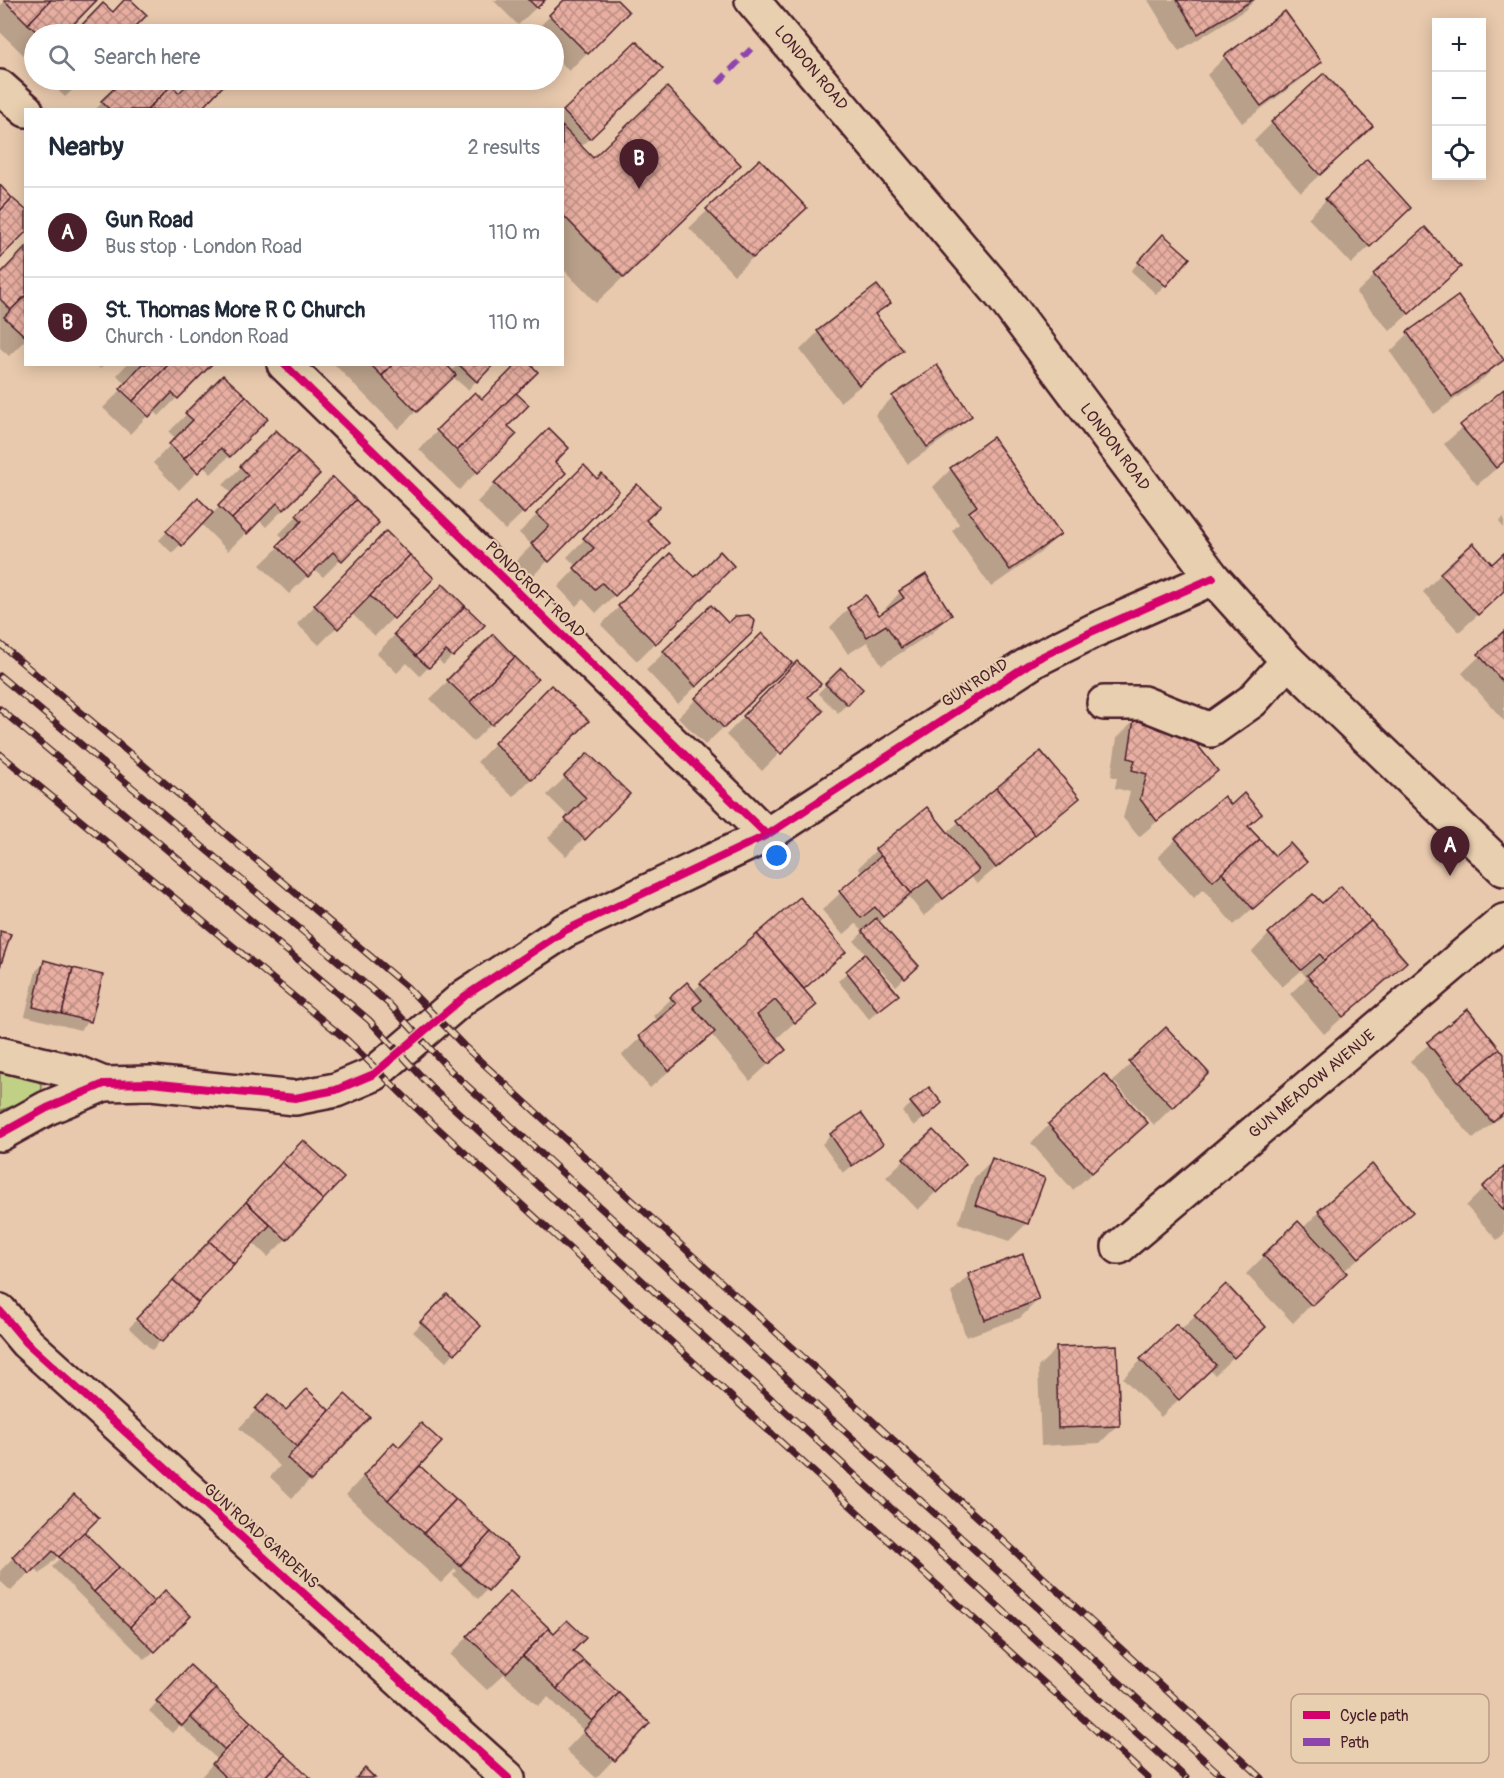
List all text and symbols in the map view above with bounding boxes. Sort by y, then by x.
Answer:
map controls [1432,18,1486,180]
button: + [1432,18,1486,72]
street label: LONDON ROAD [770,22,852,114]
search box [24,24,564,90]
icon: search [45,41,78,74]
text: Search here [93,43,200,71]
button: − [1432,72,1486,126]
button: locate [1432,126,1486,180]
text: Nearby [48,131,124,163]
text: 2 results [468,135,540,160]
pin: B [620,140,658,189]
text: Gun Road [105,206,193,234]
text: A [61,220,74,245]
text: 110 m [489,220,540,245]
text: Bus stop · London Road [105,234,302,259]
text: St. Thomas More R C Church [105,296,365,324]
text: B [62,310,73,335]
text: 110 m [489,310,540,335]
text: Church · London Road [105,324,289,349]
street label: LONDON ROAD [1076,399,1154,495]
street label: PONDCROFT ROAD [481,537,589,643]
street label: GUN ROAD [938,654,1012,712]
pin: A [1430,826,1470,876]
your location [762,841,791,870]
street label: GUN MEADOW AVENUE [1245,1025,1379,1143]
street label: GUN ROAD GARDENS [199,1479,323,1593]
legend [1291,1694,1489,1763]
text: Cycle path [1340,1706,1408,1726]
text: Path [1340,1733,1369,1753]

